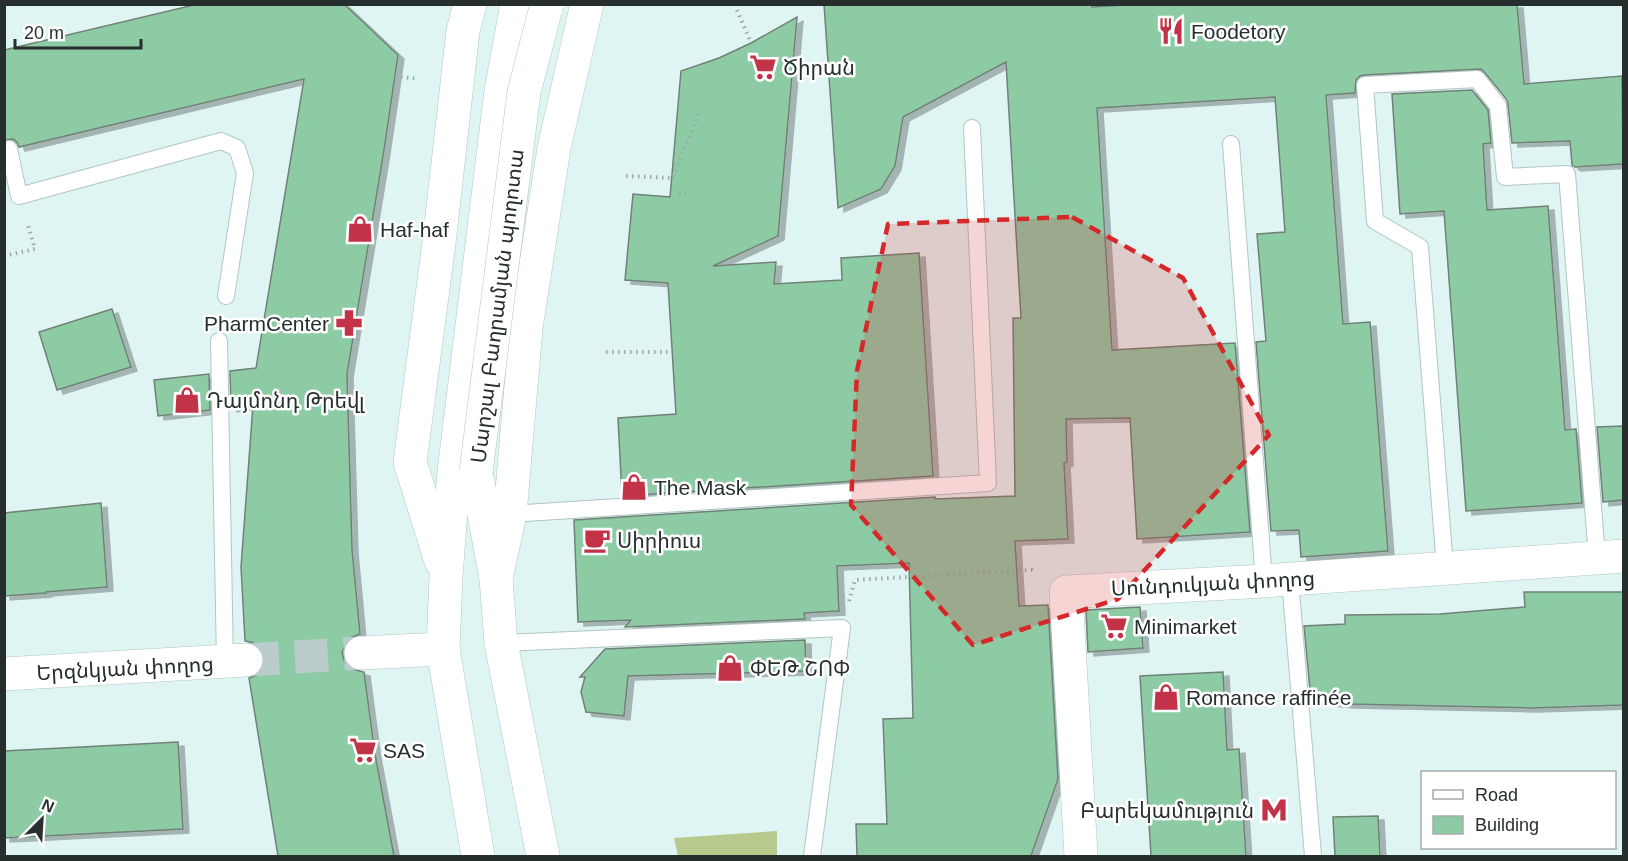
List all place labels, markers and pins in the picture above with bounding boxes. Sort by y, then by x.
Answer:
restaurant icon: Foodetory [1156,16,1186,46]
place label: Foodetory [1191,20,1286,43]
supermarket icon: Ծիրան [748,52,778,82]
place label: Ծիրան [783,56,855,80]
shop icon: Haf-haf [345,214,375,244]
place label: Haf-haf [380,218,449,241]
pharmacy icon: PharmCenter [334,308,364,338]
place label: PharmCenter [204,312,329,335]
shop icon: Դայմոնդ Թրեվլ [172,385,202,415]
place label: Դայմոնդ Թրեվլ [207,389,365,413]
shop icon: The Mask [619,472,649,502]
place label: The Mask [654,476,747,499]
cafe icon: Սիրիուս [582,525,612,555]
place label: Սիրիուս [617,529,701,553]
supermarket icon: Minimarket [1099,611,1129,641]
place label: Minimarket [1134,615,1237,638]
shop icon: ՓԵԹ ՇՈՓ [715,653,745,683]
place label: ՓԵԹ ՇՈՓ [750,657,850,680]
shop icon: Romance raffinée [1151,682,1181,712]
place label: Romance raffinée [1186,686,1351,709]
supermarket icon: SAS [348,735,378,765]
place label: SAS [383,739,425,762]
metro station icon: Բարեկամություն [1259,795,1289,825]
place label: Բարեկամություն [1080,799,1254,823]

